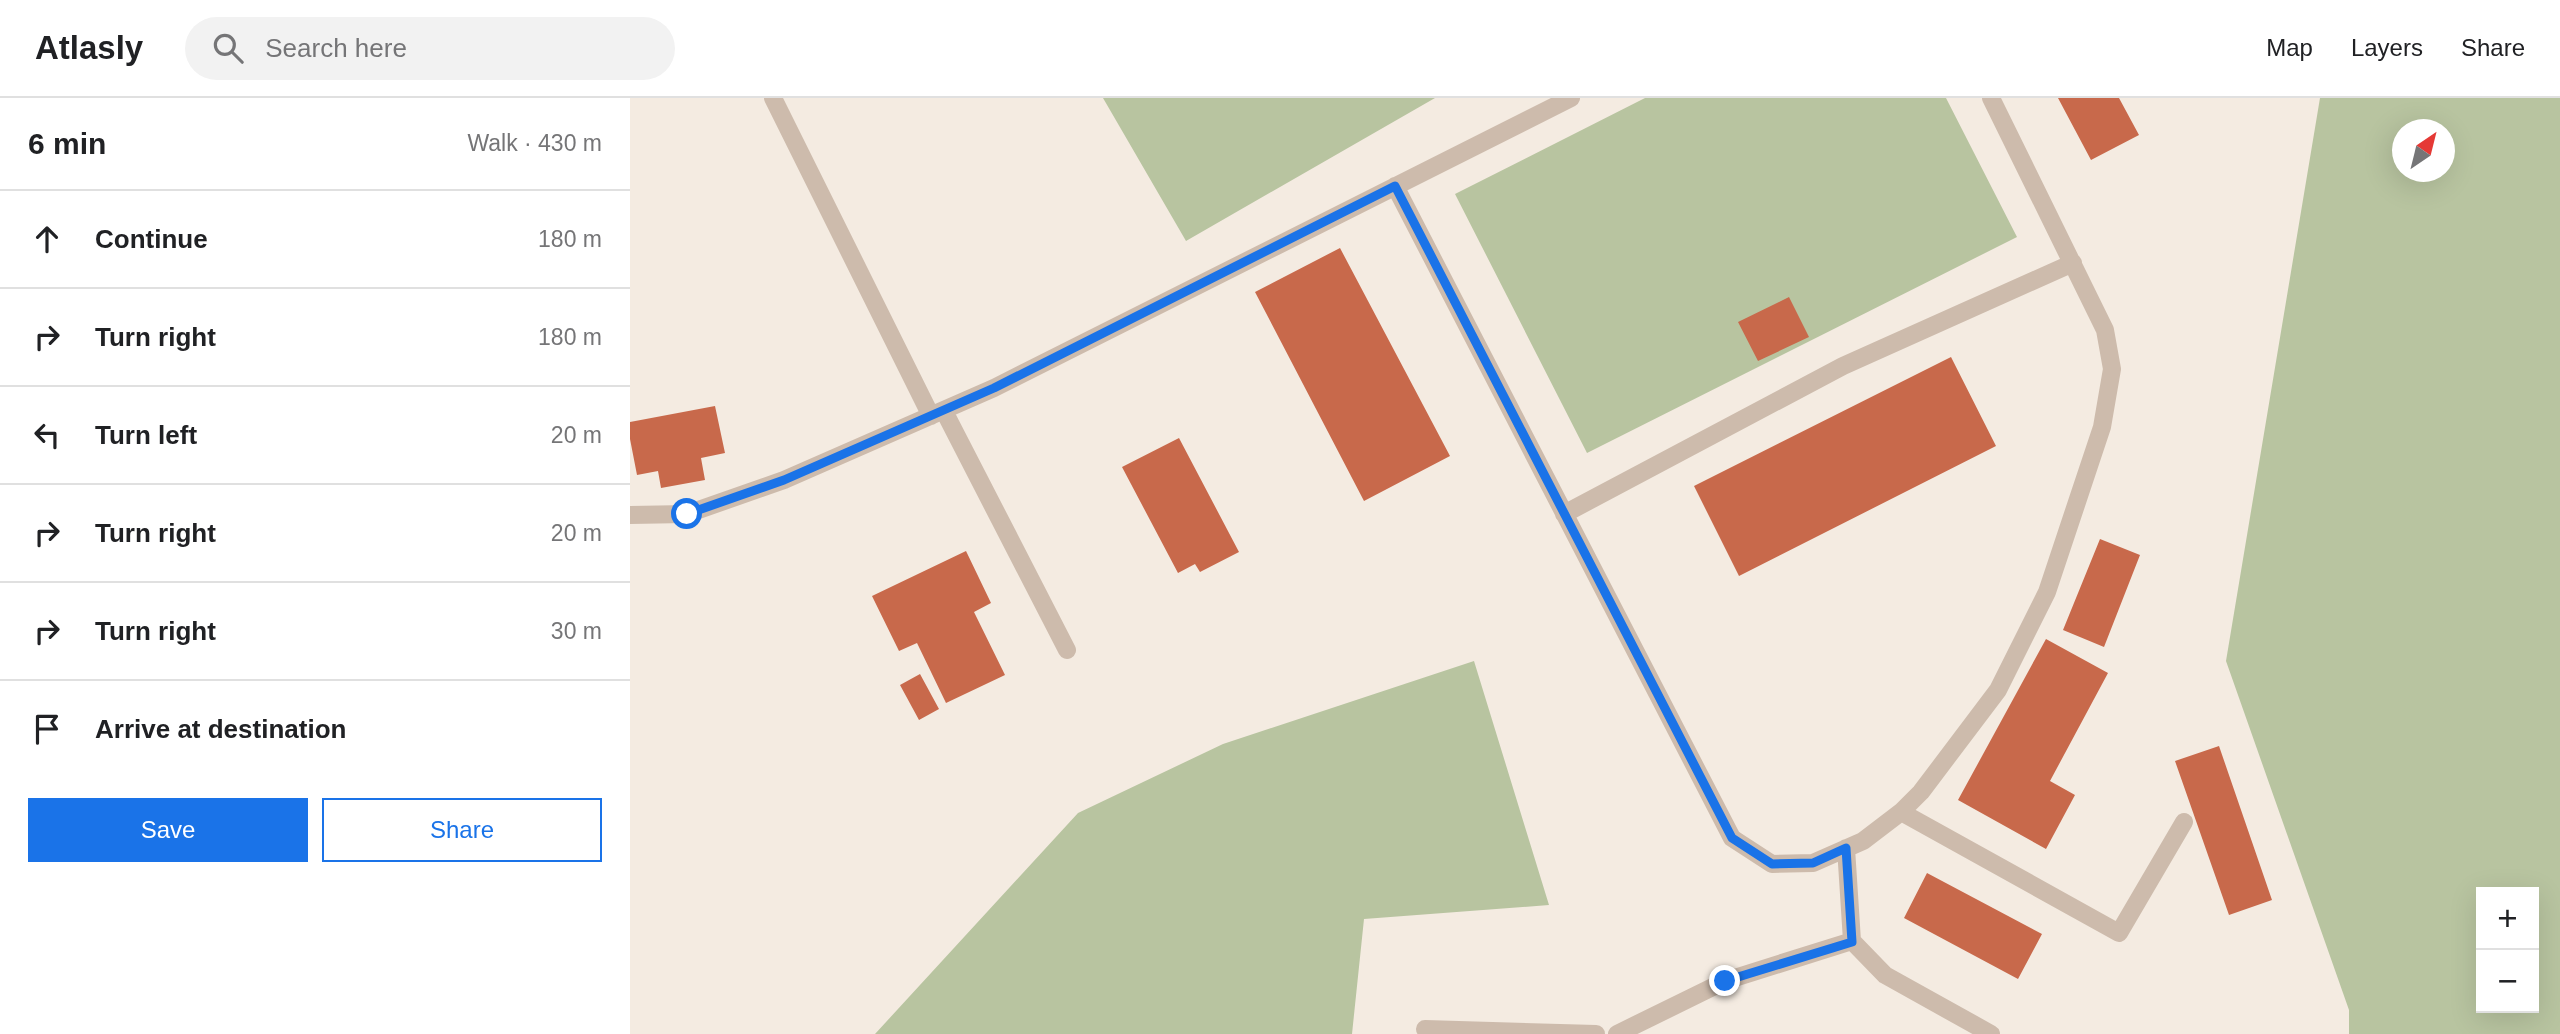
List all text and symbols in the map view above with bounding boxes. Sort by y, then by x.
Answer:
search box [185,17,675,80]
text: Atlasly [35,29,143,66]
icon: search [209,29,247,67]
text: Search here [265,33,407,63]
text: Map [2266,34,2313,61]
text: Layers [2351,34,2423,61]
text: Share [2461,34,2525,61]
north arrow [2392,119,2455,182]
text: 6 min [28,127,106,160]
text: Walk · 430 m [467,130,602,156]
icon: ahead [28,220,66,258]
text: Continue [95,224,208,254]
text: 180 m [538,226,602,252]
icon: right [28,318,66,356]
text: Turn right [95,322,216,352]
text: 180 m [538,324,602,350]
icon: left [28,416,66,454]
text: Turn left [95,420,197,450]
text: 20 m [551,422,602,448]
route start [671,498,702,529]
icon: right [28,514,66,552]
text: Turn right [95,518,216,548]
text: 20 m [551,520,602,546]
icon: right [28,612,66,650]
text: Turn right [95,616,216,646]
text: 30 m [551,618,602,644]
icon: arrive [28,710,66,748]
text: Arrive at destination [95,714,346,744]
button: Save [28,798,308,862]
button: Share [322,798,602,862]
map controls [2476,887,2539,1013]
button: + [2476,887,2539,950]
button: − [2476,950,2539,1013]
route end [1709,965,1740,996]

